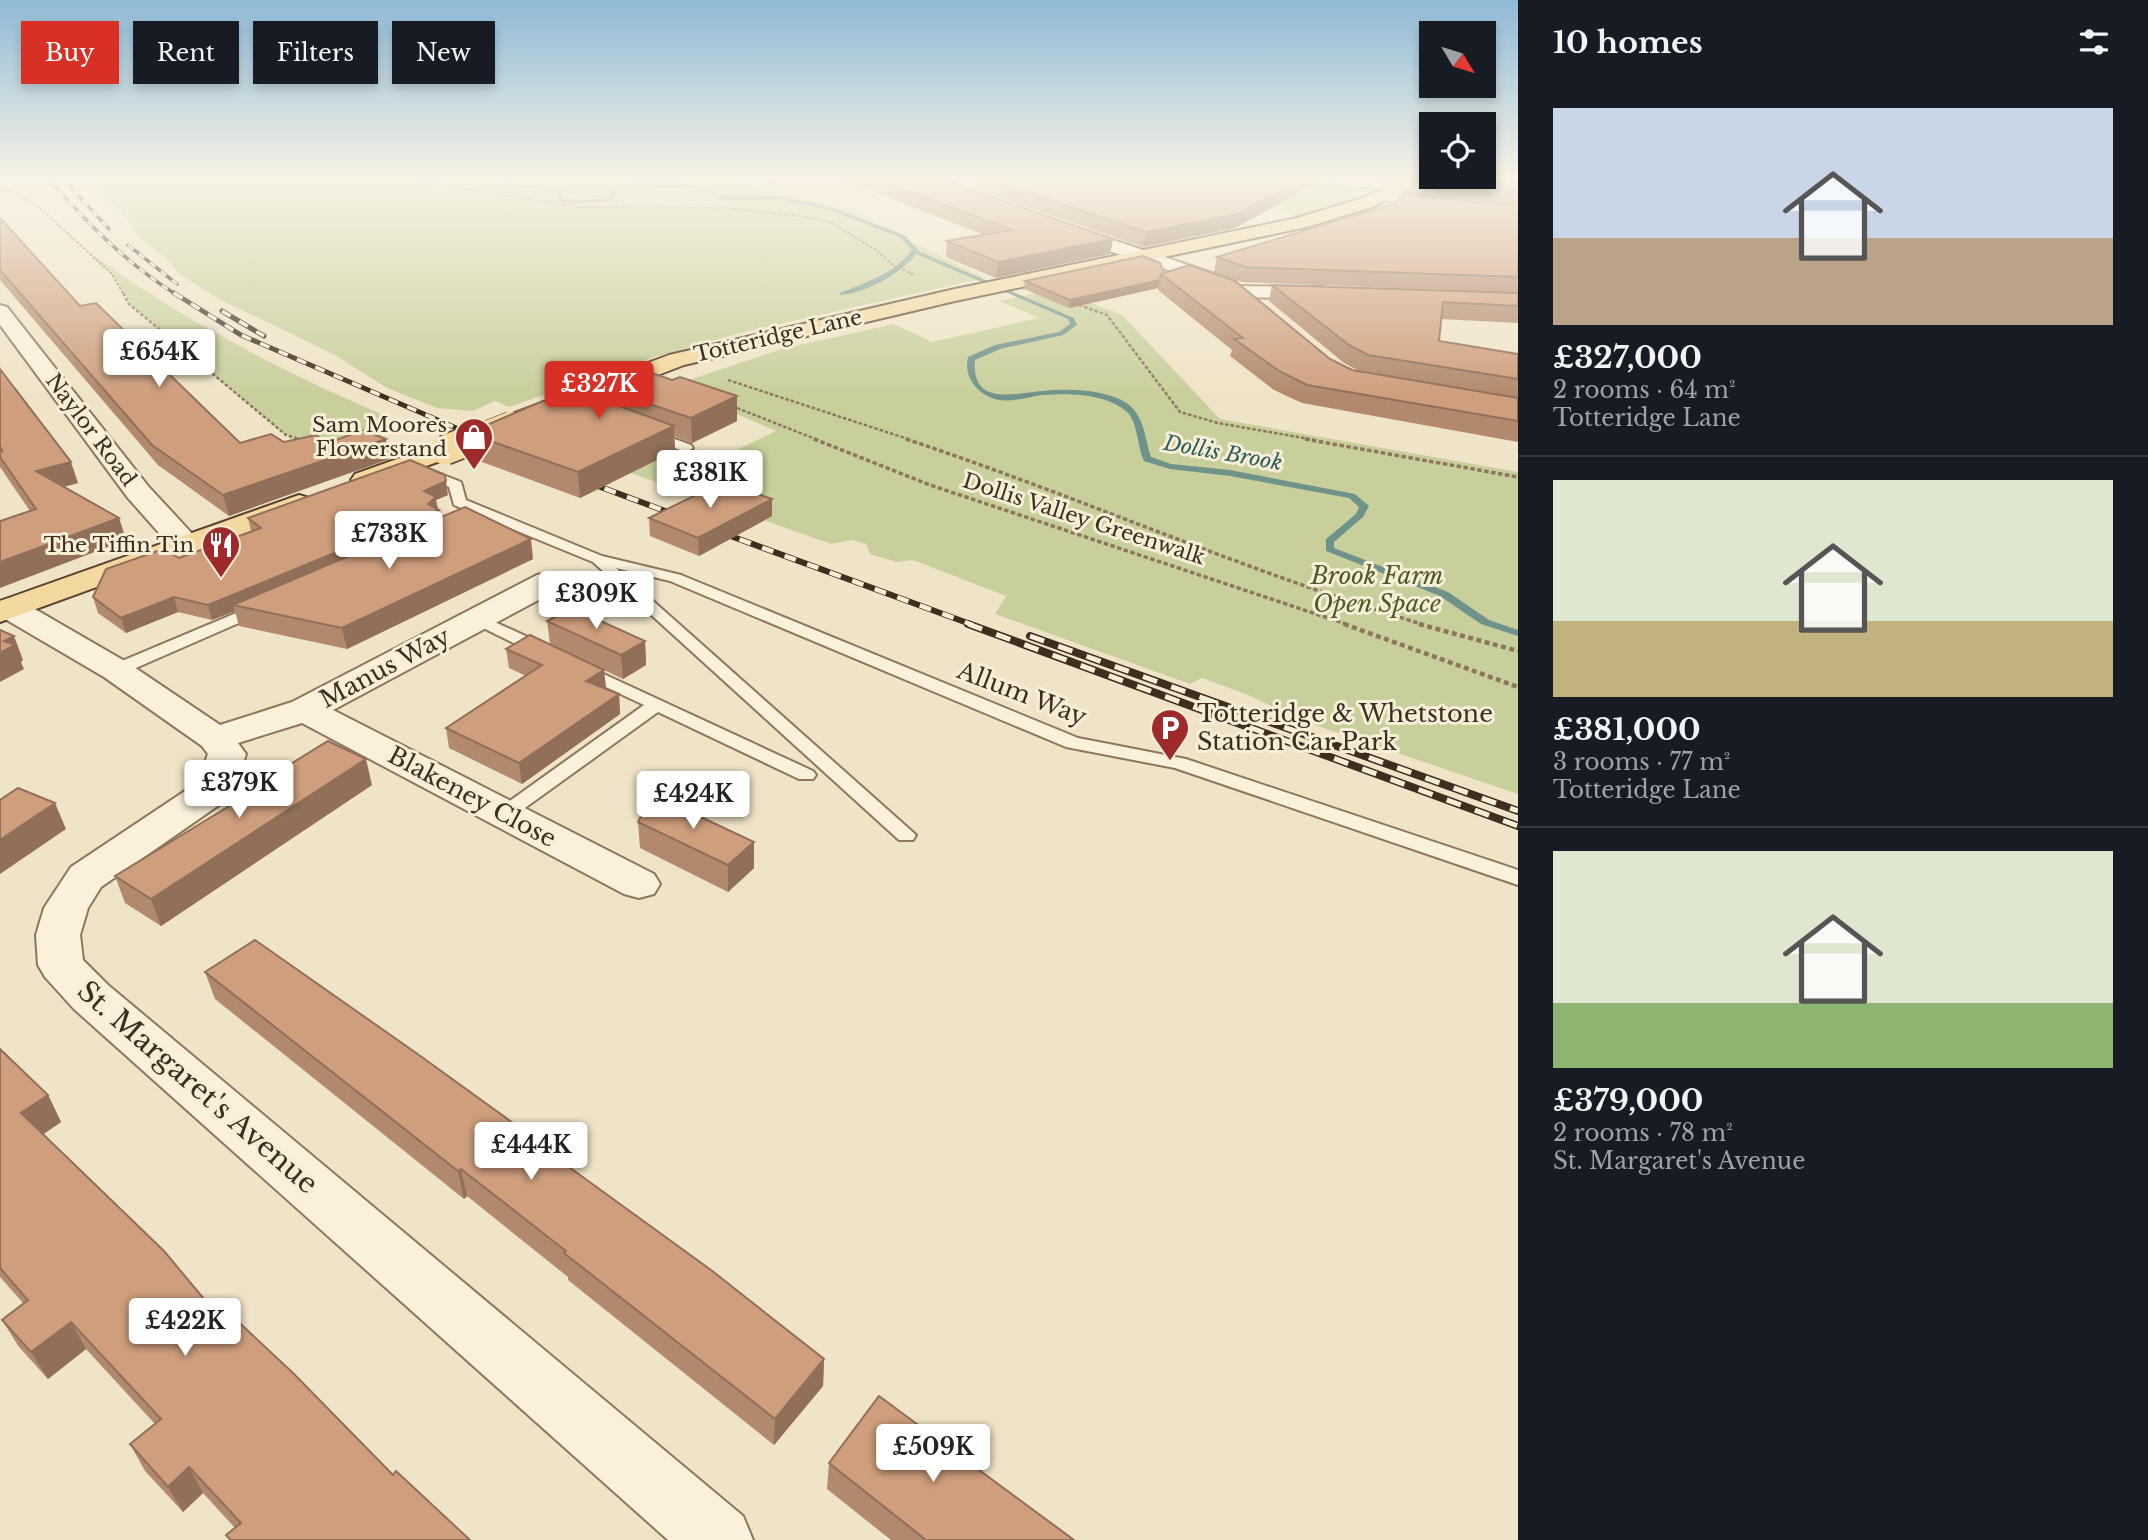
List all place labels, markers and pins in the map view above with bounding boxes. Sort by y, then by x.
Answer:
pin: £654K [110,330,208,389]
pin: £327K [550,362,648,421]
place label: Sam Moores Flowerstand [312,412,447,462]
shop icon: Sam Moores Flowerstand [453,416,495,471]
pin: £381K [661,450,759,510]
pin: £733K [340,512,438,571]
restaurant icon: The Tiffin Tin [200,524,242,579]
place label: The Tiffin Tin [44,532,194,558]
pin: £309K [547,572,645,631]
place label: Totteridge & Whetstone Station Car Park [1197,699,1493,756]
parking icon: Totteridge & Whetstone Station Car Park [1149,707,1191,762]
pin: £379K [190,760,288,820]
pin: £424K [644,772,742,831]
pin: £444K [482,1122,580,1182]
pin: £422K [136,1298,234,1358]
pin: £509K [884,1424,982,1484]

